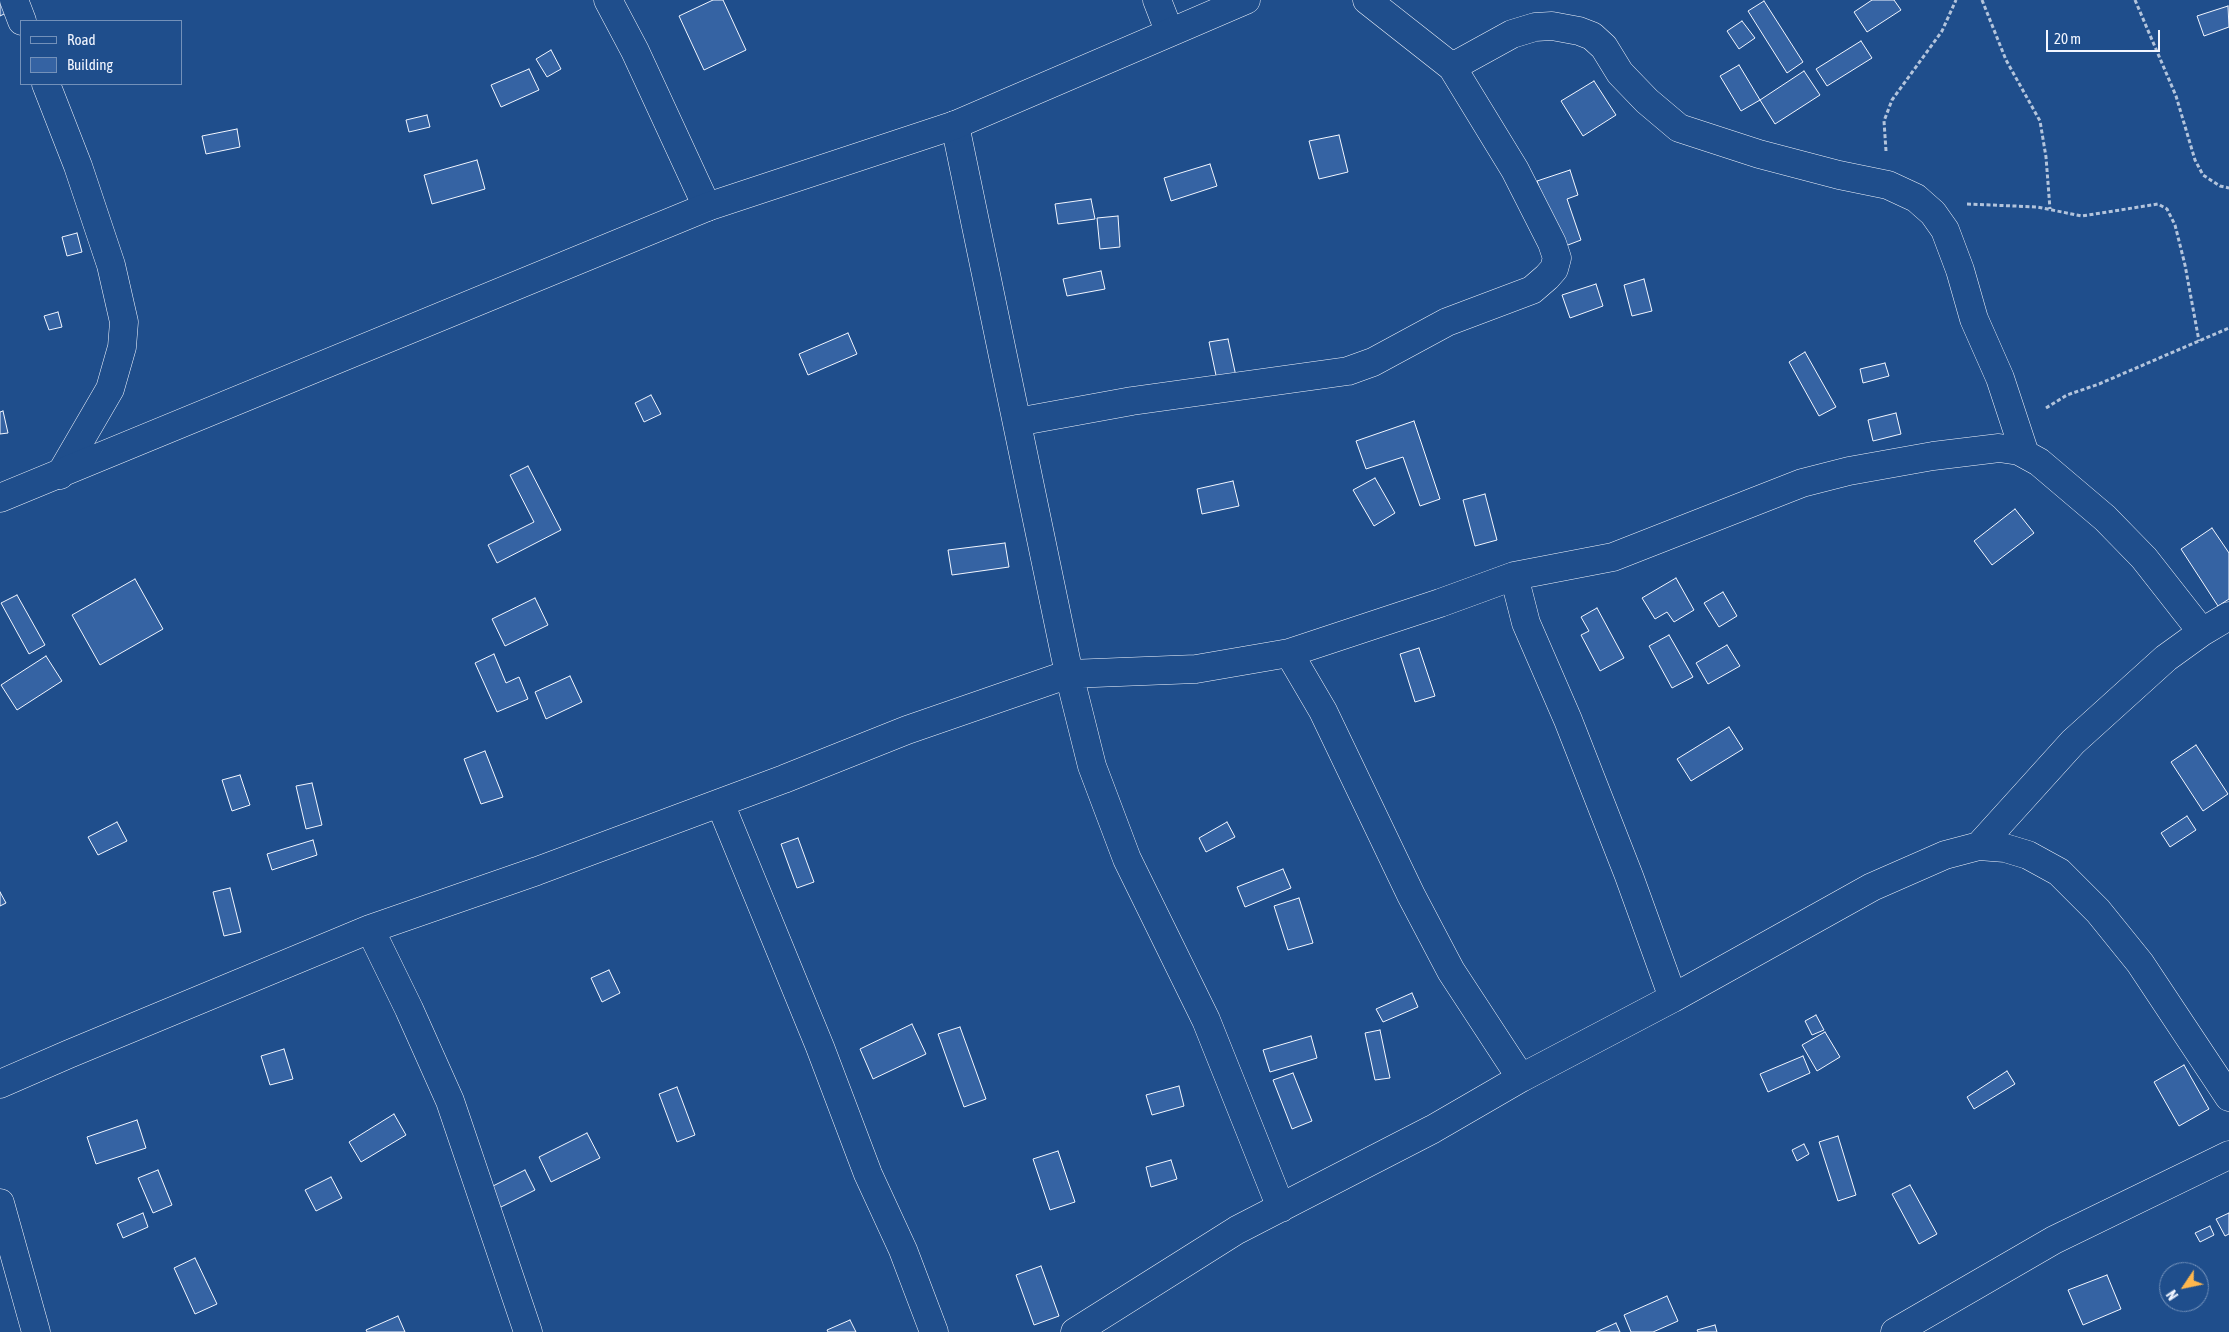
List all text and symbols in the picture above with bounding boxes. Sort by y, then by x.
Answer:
legend [20,20,182,85]
scale bar [2049,20,2163,52]
text: 20 m [2054,30,2081,47]
text: Road [67,31,96,48]
text: Building [67,56,113,73]
north arrow [2159,1262,2209,1312]
text: N [2163,1287,2181,1303]

